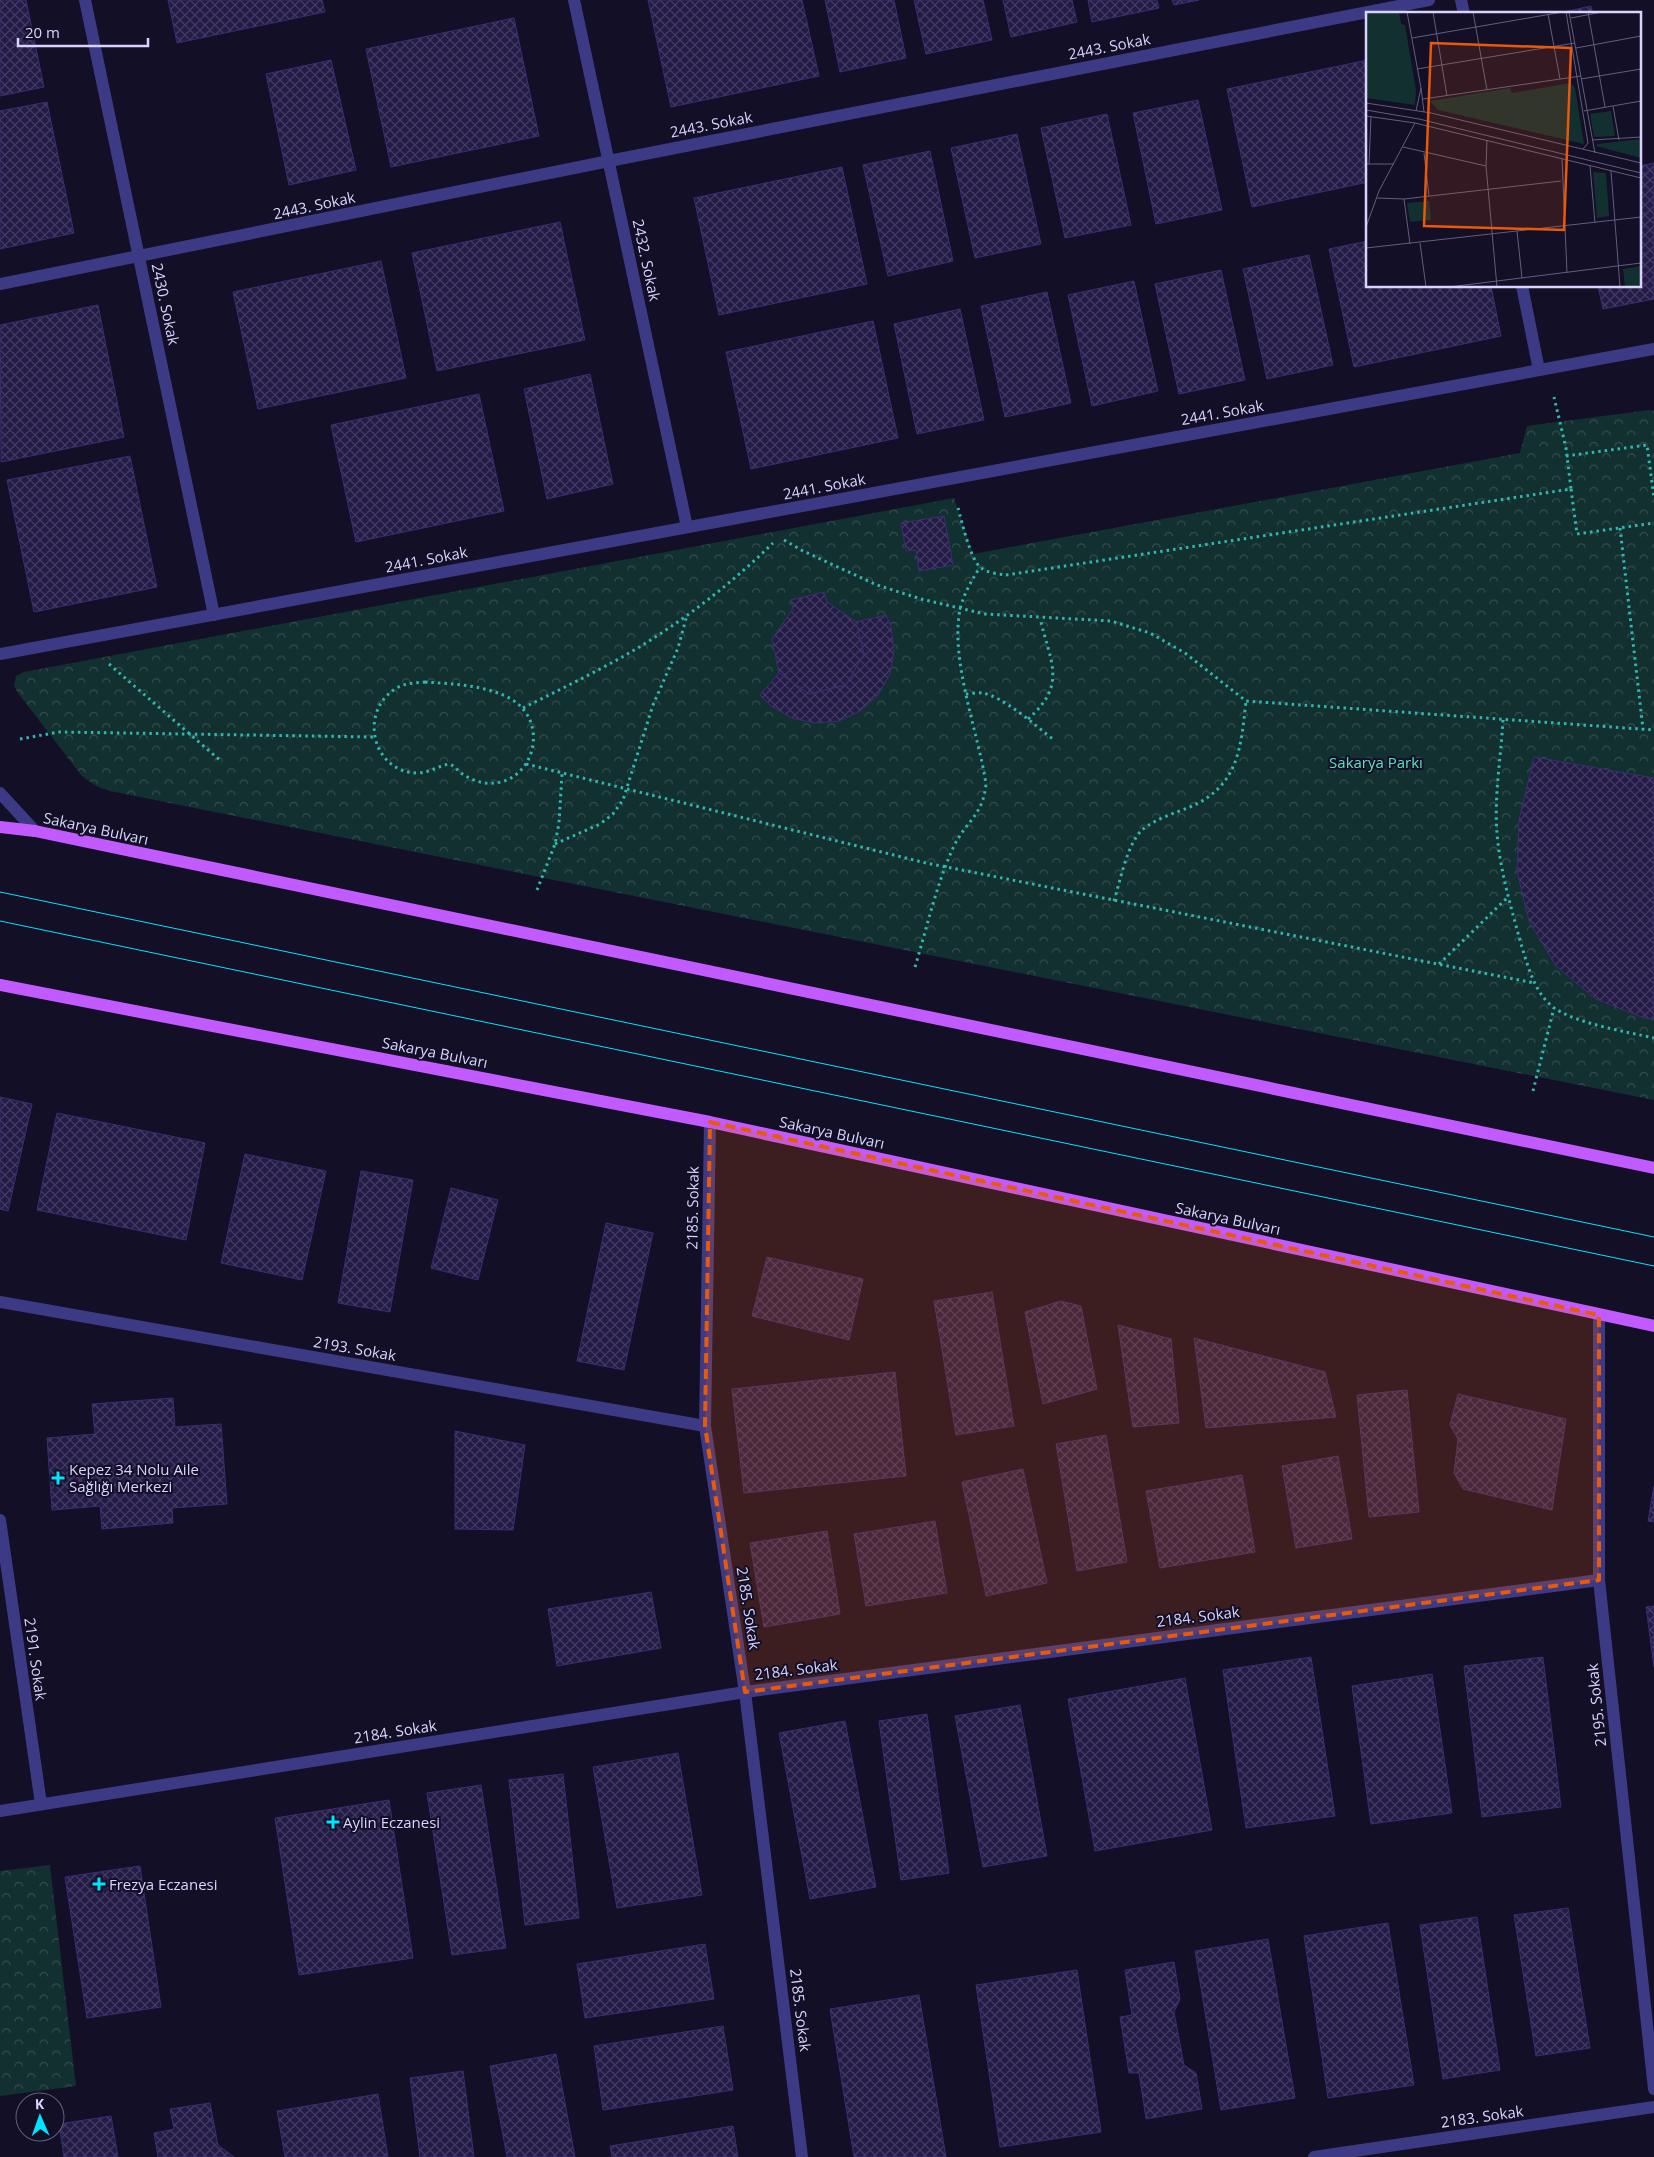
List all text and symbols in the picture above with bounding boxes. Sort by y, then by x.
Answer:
inset map [1366,12,1642,288]
scale bar [18,15,148,47]
text: 20 m [25,22,60,42]
street label: 2443. Sokak [1066,28,1152,64]
street label: 2443. Sokak [668,106,754,142]
street label: 2443. Sokak [271,187,357,223]
street label: 2432. Sokak [629,217,665,303]
street label: 2430. Sokak [148,261,184,347]
street label: 2441. Sokak [1179,395,1265,429]
street label: 2441. Sokak [781,468,867,504]
street label: 2441. Sokak [383,541,469,577]
park label: Sakarya Parkı [1329,752,1423,772]
street label: Sakarya Bulvarı [42,807,150,849]
street label: Sakarya Bulvarı [381,1032,489,1072]
street label: Sakarya Bulvarı [778,1111,886,1153]
street label: 2185. Sokak [681,1166,703,1250]
street label: Sakarya Bulvarı [1174,1197,1282,1239]
street label: 2193. Sokak [312,1331,398,1365]
place label: Kepez 34 Nolu Aile Sağlığı Merkezi [69,1459,199,1496]
marker: Kepez 34 Nolu Aile Sağlığı Merkezi [51,1471,65,1485]
street label: 2185. Sokak [733,1565,765,1651]
street label: 2184. Sokak [1155,1601,1241,1631]
street label: 2191. Sokak [20,1616,52,1702]
street label: 2184. Sokak [753,1654,839,1684]
street label: 2195. Sokak [1582,1662,1610,1748]
street label: 2184. Sokak [352,1715,438,1747]
place label: Aylin Eczanesi [343,1812,440,1832]
marker: Aylin Eczanesi [327,1816,339,1828]
place label: Frezya Eczanesi [109,1874,218,1894]
marker: Frezya Eczanesi [93,1878,105,1890]
street label: 2185. Sokak [786,1967,816,2053]
north arrow [15,2092,65,2142]
text: K [35,2094,45,2113]
street label: 2183. Sokak [1439,2100,1525,2132]

